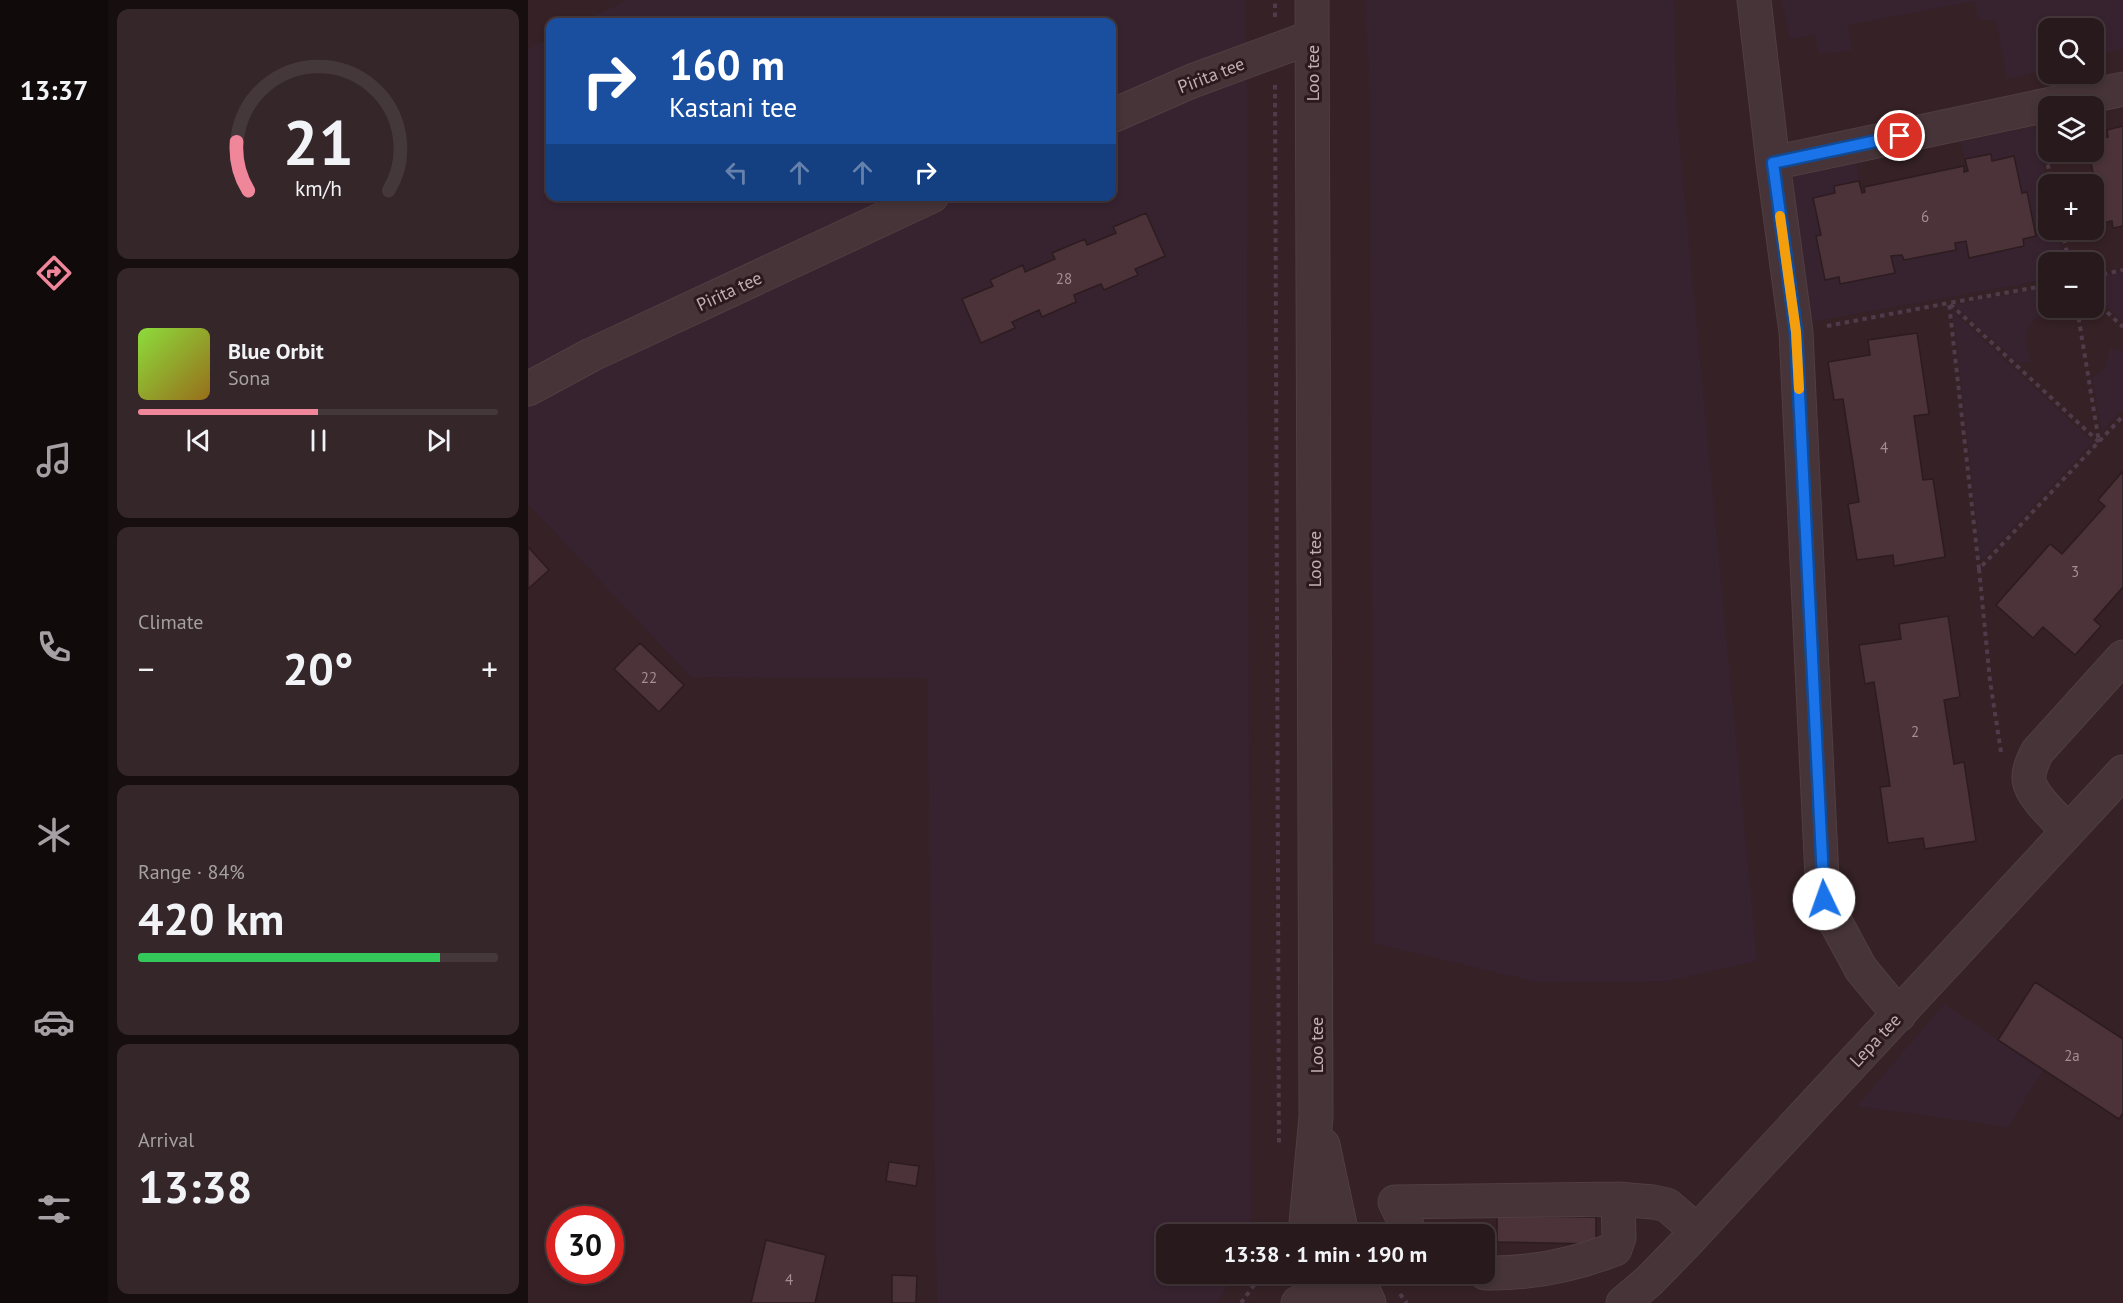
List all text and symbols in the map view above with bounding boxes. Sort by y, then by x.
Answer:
map controls [2038,18,2104,318]
button: search [2038,18,2104,84]
text: 160 m [669,37,785,92]
icon: right [570,42,648,120]
street label: Loo tee [1301,45,1324,101]
street label: Pirita tee [1174,52,1248,98]
text: 13:37 [20,73,88,107]
text: Kastani tee [669,90,797,124]
button: layers [2038,96,2104,162]
text: 21 [283,101,353,182]
pin [1874,110,1925,161]
icon: arrive [1883,119,1916,152]
icon: left [720,156,753,189]
icon: ahead [783,156,816,189]
icon: ahead [846,156,879,189]
icon: right [909,156,942,189]
text: km/h [294,174,341,202]
button: + [2038,174,2104,240]
house number: 6 [1921,207,1929,226]
icon: directions [33,252,75,294]
button: − [2038,252,2104,318]
street label: Pirita tee [693,266,765,316]
house number: 28 [1056,269,1072,288]
text: Blue Orbit [228,337,324,365]
text: Sona [228,365,270,391]
icon: previous [182,424,215,457]
icon: pause [302,424,335,457]
icon: next [422,424,455,457]
house number: 4 [1880,438,1888,457]
icon: music [33,439,75,481]
street label: Loo tee [1303,531,1326,587]
house number: 3 [2071,562,2079,581]
text: Climate [138,609,204,635]
icon: phone [33,626,75,668]
text: 20° [283,639,353,697]
text: − [138,647,155,690]
text: + [481,647,498,690]
house number: 22 [641,668,657,687]
house number: 2 [1911,722,1919,741]
icon: climate [33,814,75,856]
text: Range · 84% [138,859,245,885]
position arrow [1792,867,1856,931]
text: 420 km [138,889,284,947]
icon: car [33,1001,75,1043]
street label: Lepa tee [1844,1008,1906,1072]
street label: Loo tee [1305,1017,1328,1073]
house number: 2a [2064,1046,2080,1065]
text: Arrival [138,1127,194,1153]
text: 13:38 [138,1157,252,1215]
icon: filters [33,1188,75,1230]
speed limit sign: 30 [546,1206,624,1284]
text: 13:38 · 1 min · 190 m [1224,1240,1427,1268]
house number: 4 [785,1270,793,1289]

